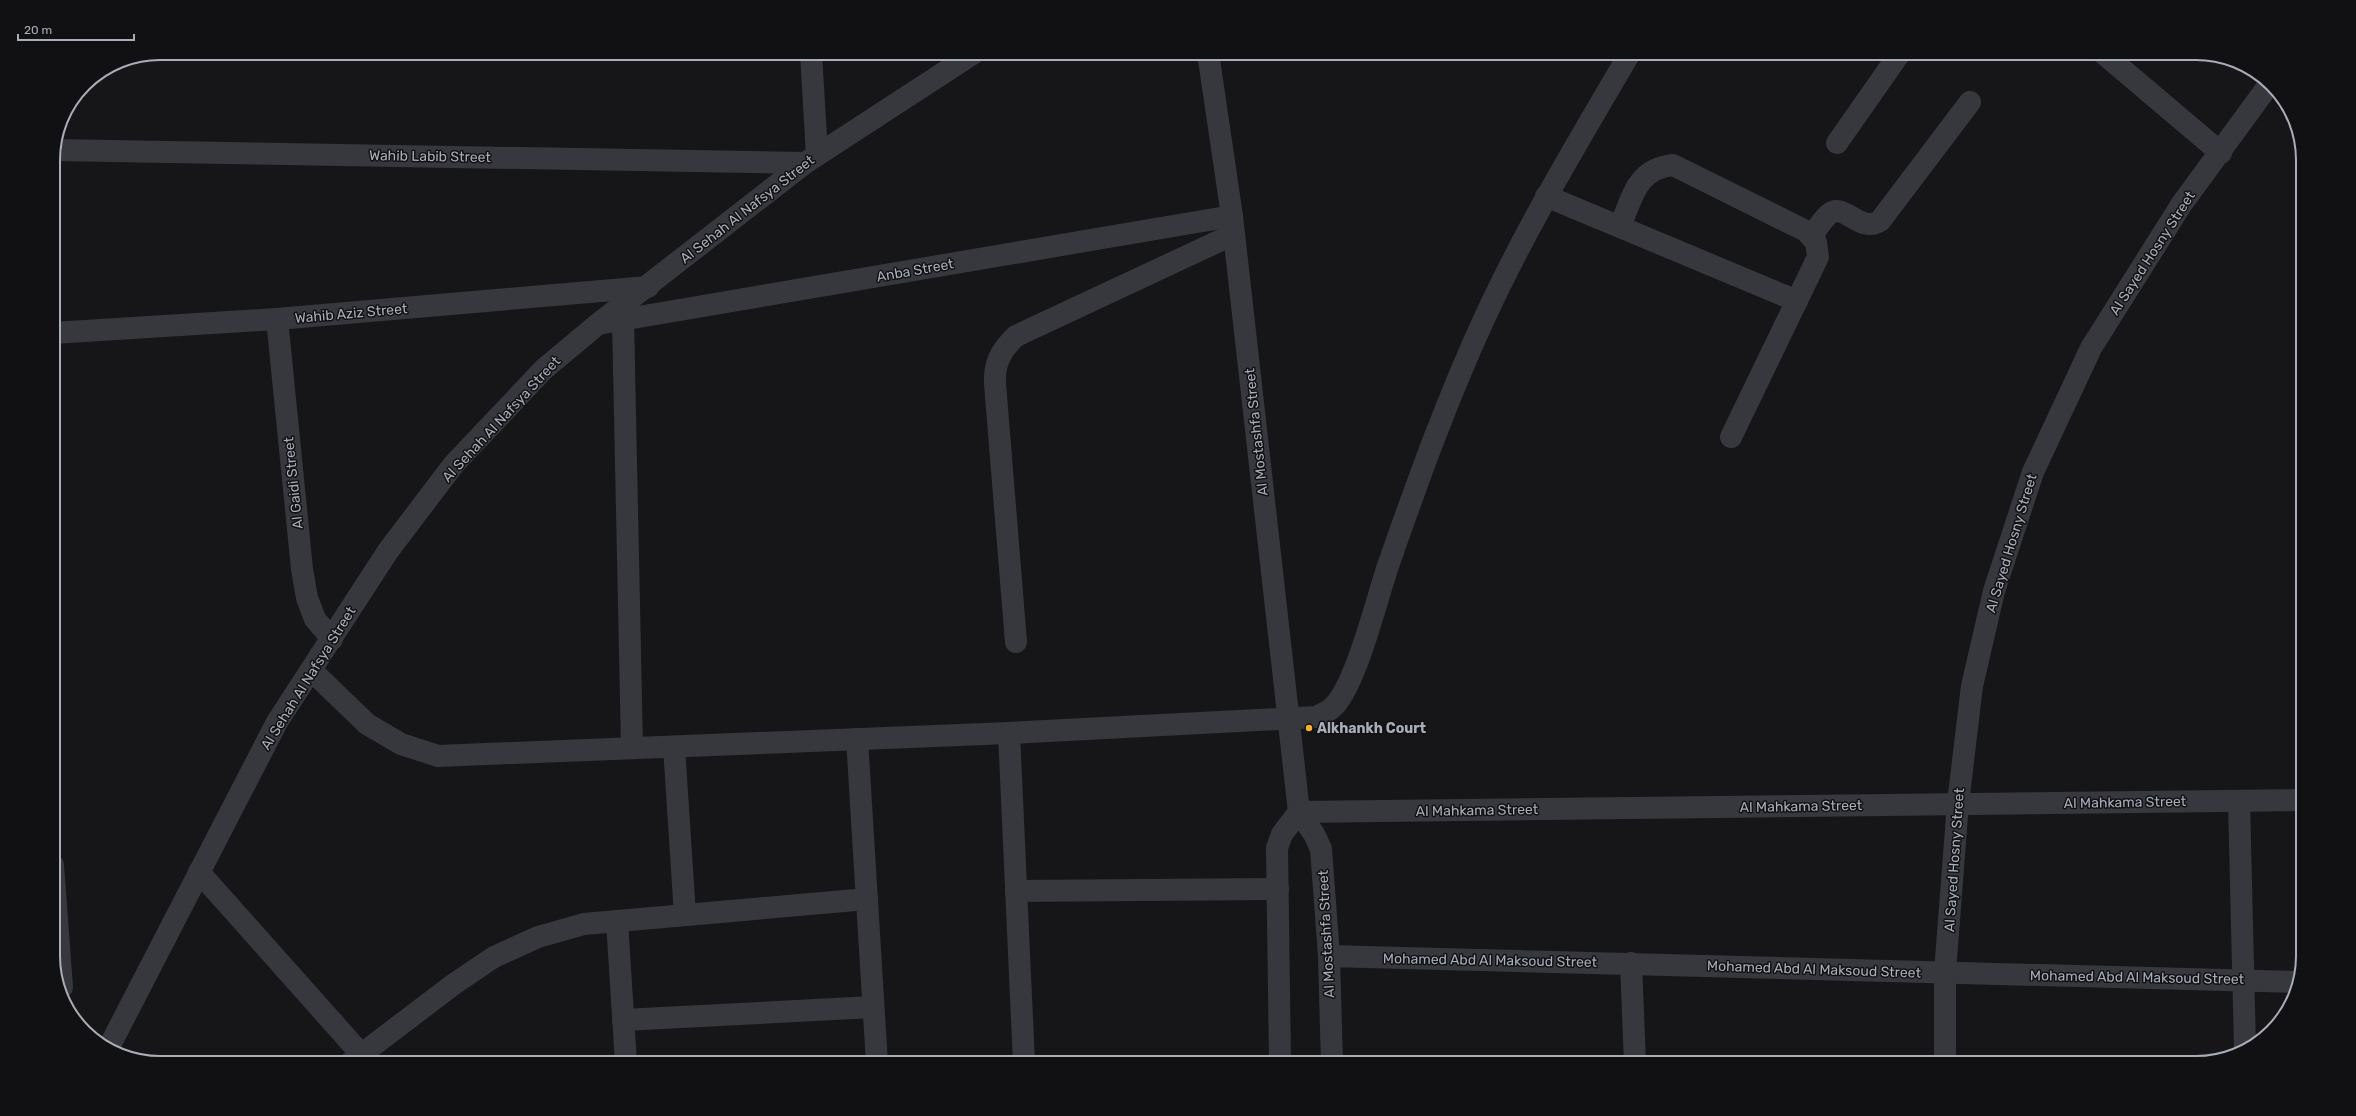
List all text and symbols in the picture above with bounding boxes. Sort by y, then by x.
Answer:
scale bar [18,16,134,42]
text: 20 m [24,23,52,37]
street label: Wahib Labib Street [369,147,492,166]
street label: Al Sehah Al Nafsya Street [677,151,818,267]
street label: Al Sayed Hosny Street [2106,188,2199,318]
street label: Anba Street [875,255,955,286]
street label: Wahib Aziz Street [294,300,409,327]
street label: Al Sehah Al Nafsya Street [439,353,564,486]
street label: Al Mostashfa Street [1241,367,1272,497]
street label: Al Gaidi Street [280,436,307,530]
street label: Al Sayed Hosny Street [1982,471,2041,615]
street label: Al Sehah Al Nafsya Street [257,603,360,753]
place label: Alkhankh Court [1317,720,1427,737]
marker: Alkhankh Court [1304,723,1314,733]
street label: Al Sayed Hosny Street [1941,787,1968,933]
street label: Al Mahkama Street [2064,793,2187,812]
street label: Al Mahkama Street [1740,797,1863,816]
street label: Al Mahkama Street [1416,801,1539,820]
street label: Al Mostashfa Street [1315,869,1338,998]
street label: Mohamed Abd Al Maksoud Street [1383,950,1598,971]
street label: Mohamed Abd Al Maksoud Street [1707,957,1922,982]
street label: Mohamed Abd Al Maksoud Street [2030,967,2245,988]

